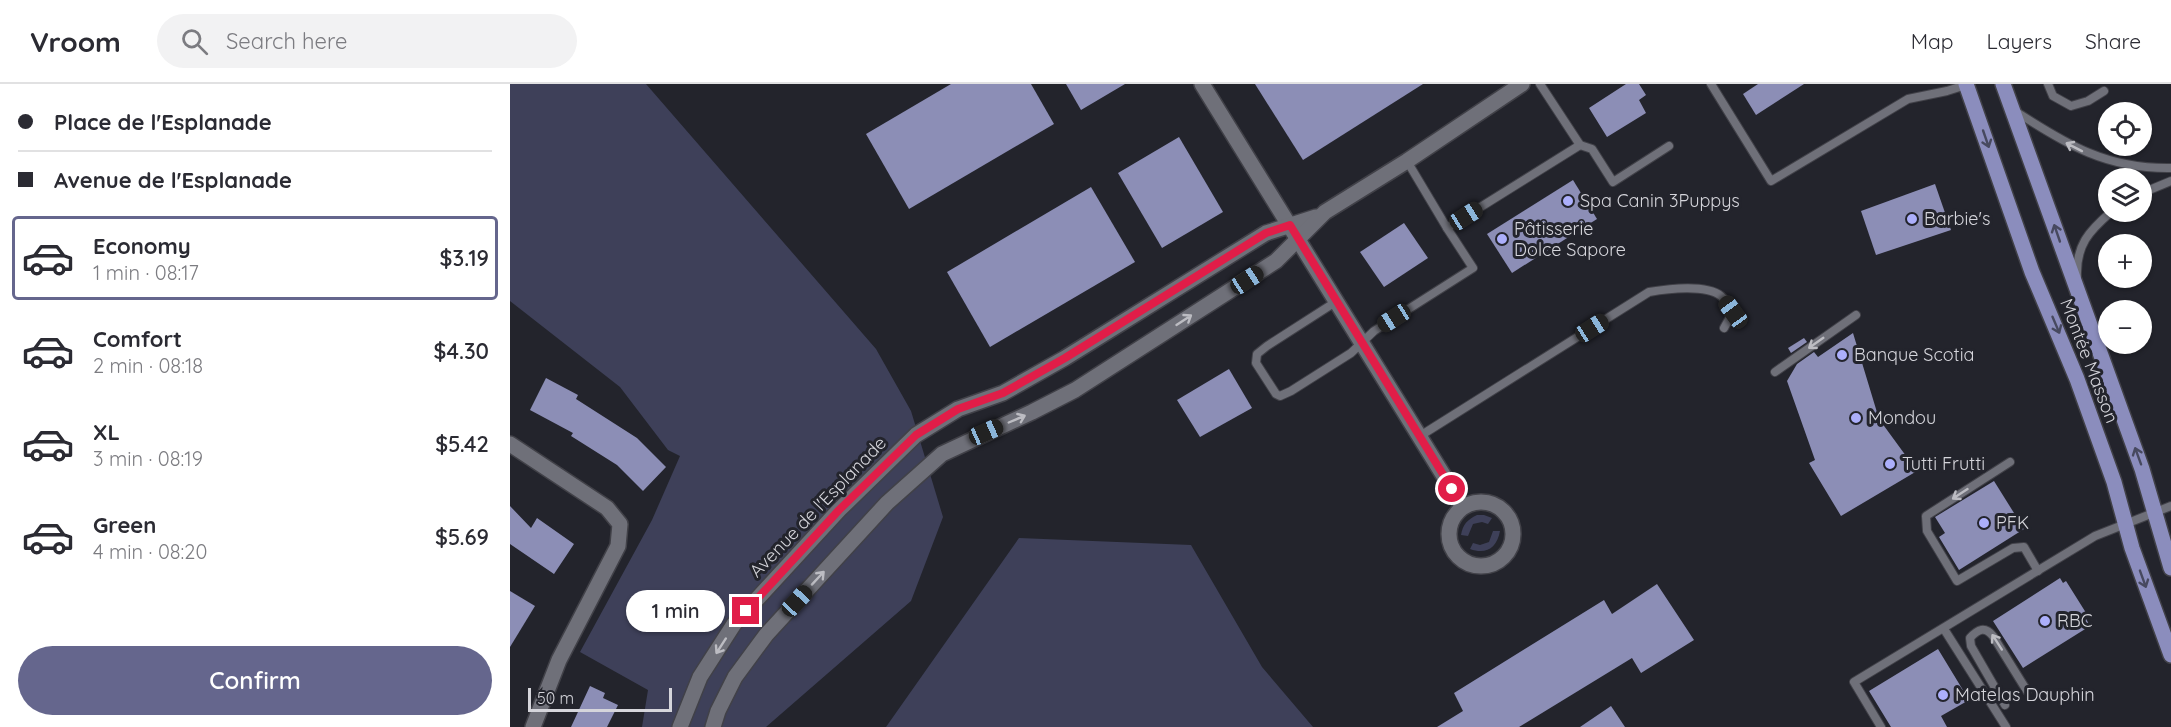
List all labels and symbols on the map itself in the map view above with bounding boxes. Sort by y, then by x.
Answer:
one-way arrow [1982,129,1993,148]
one-way arrow [2065,141,2083,152]
place label: Spa Canin 3Puppys [1580,189,1740,212]
marker: Spa Canin 3Puppys [1561,194,1575,208]
car [1446,199,1486,233]
place label: Barbie's [1924,207,1990,230]
marker: Barbie's [1905,212,1919,226]
place label: Pâtisserie Dolce Sapore [1514,217,1626,261]
one-way arrow [2051,225,2062,243]
marker: Pâtisserie Dolce Sapore [1495,232,1509,246]
car [1227,263,1267,297]
car [1715,292,1751,332]
street label: Montée Masson [2055,295,2124,426]
car [1374,301,1414,335]
car [1572,311,1612,345]
one-way arrow [1175,313,1192,325]
one-way arrow [2050,316,2062,334]
one-way arrow [1808,337,1824,349]
place label: Banque Scotia [1854,343,1974,366]
marker: Banque Scotia [1835,348,1849,362]
place label: Mondou [1868,406,1936,429]
marker: Mondou [1849,411,1863,425]
one-way arrow [1007,413,1025,424]
car [966,416,1006,448]
street label: Avenue de l'Esplanade [744,431,891,582]
one-way arrow [2131,448,2142,466]
place label: Tutti Frutti [1902,452,1985,475]
marker: Tutti Frutti [1883,457,1897,471]
route start [1438,475,1465,502]
one-way arrow [1952,488,1969,500]
place label: PFK [1996,511,2029,534]
marker: PFK [1977,516,1991,530]
one-way arrow [2139,569,2150,588]
one-way arrow [811,571,825,586]
car [778,582,816,620]
callout: 1 min [626,590,725,632]
route end [732,597,759,624]
place label: RBC [2057,609,2093,632]
marker: RBC [2038,614,2052,628]
one-way arrow [1990,633,2003,650]
one-way arrow [714,637,726,654]
place label: Matelas Dauphin [1955,683,2095,706]
scale bar [528,685,672,712]
marker: Matelas Dauphin [1936,688,1950,702]

